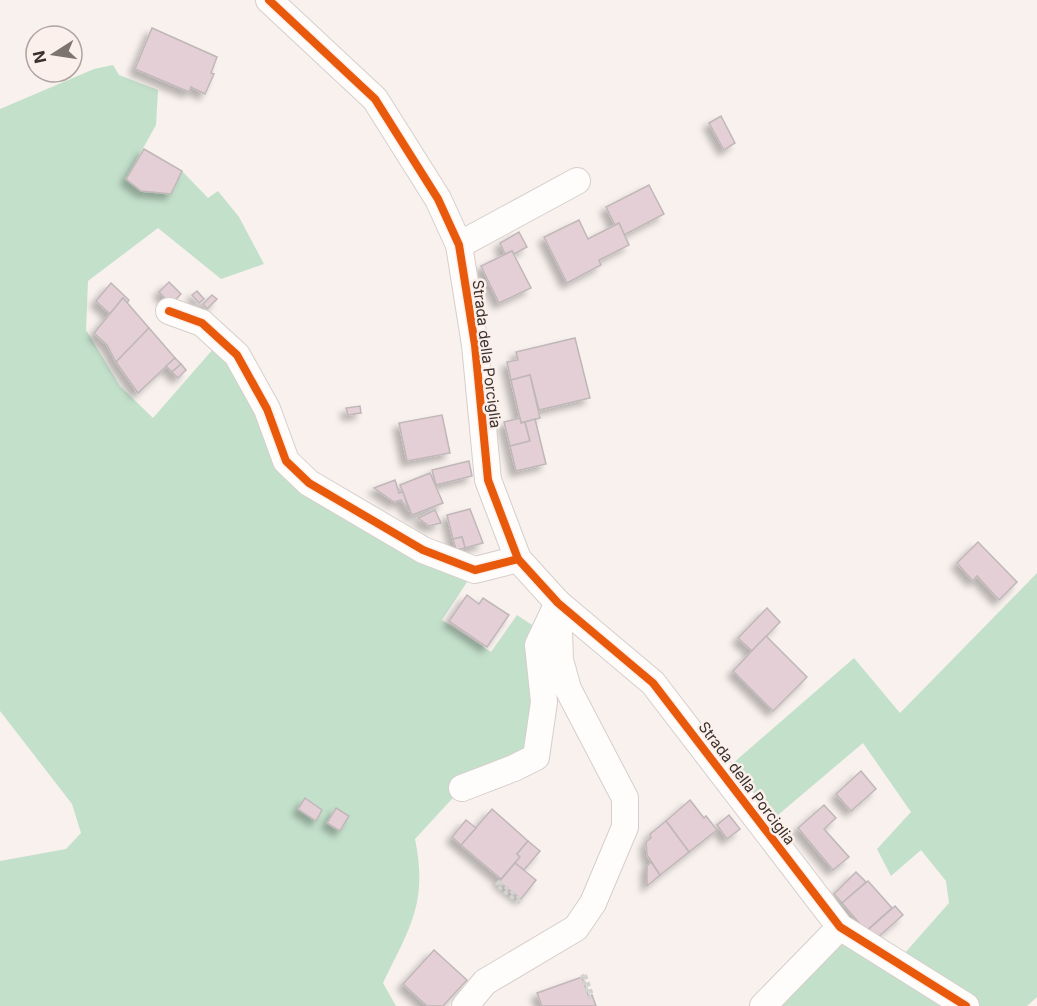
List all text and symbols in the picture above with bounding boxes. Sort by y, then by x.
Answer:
north arrow [24,24,84,84]
text: N [28,49,50,65]
street label: Strada della Porciglia [468,279,506,429]
street label: Strada della Porciglia [695,718,799,848]

